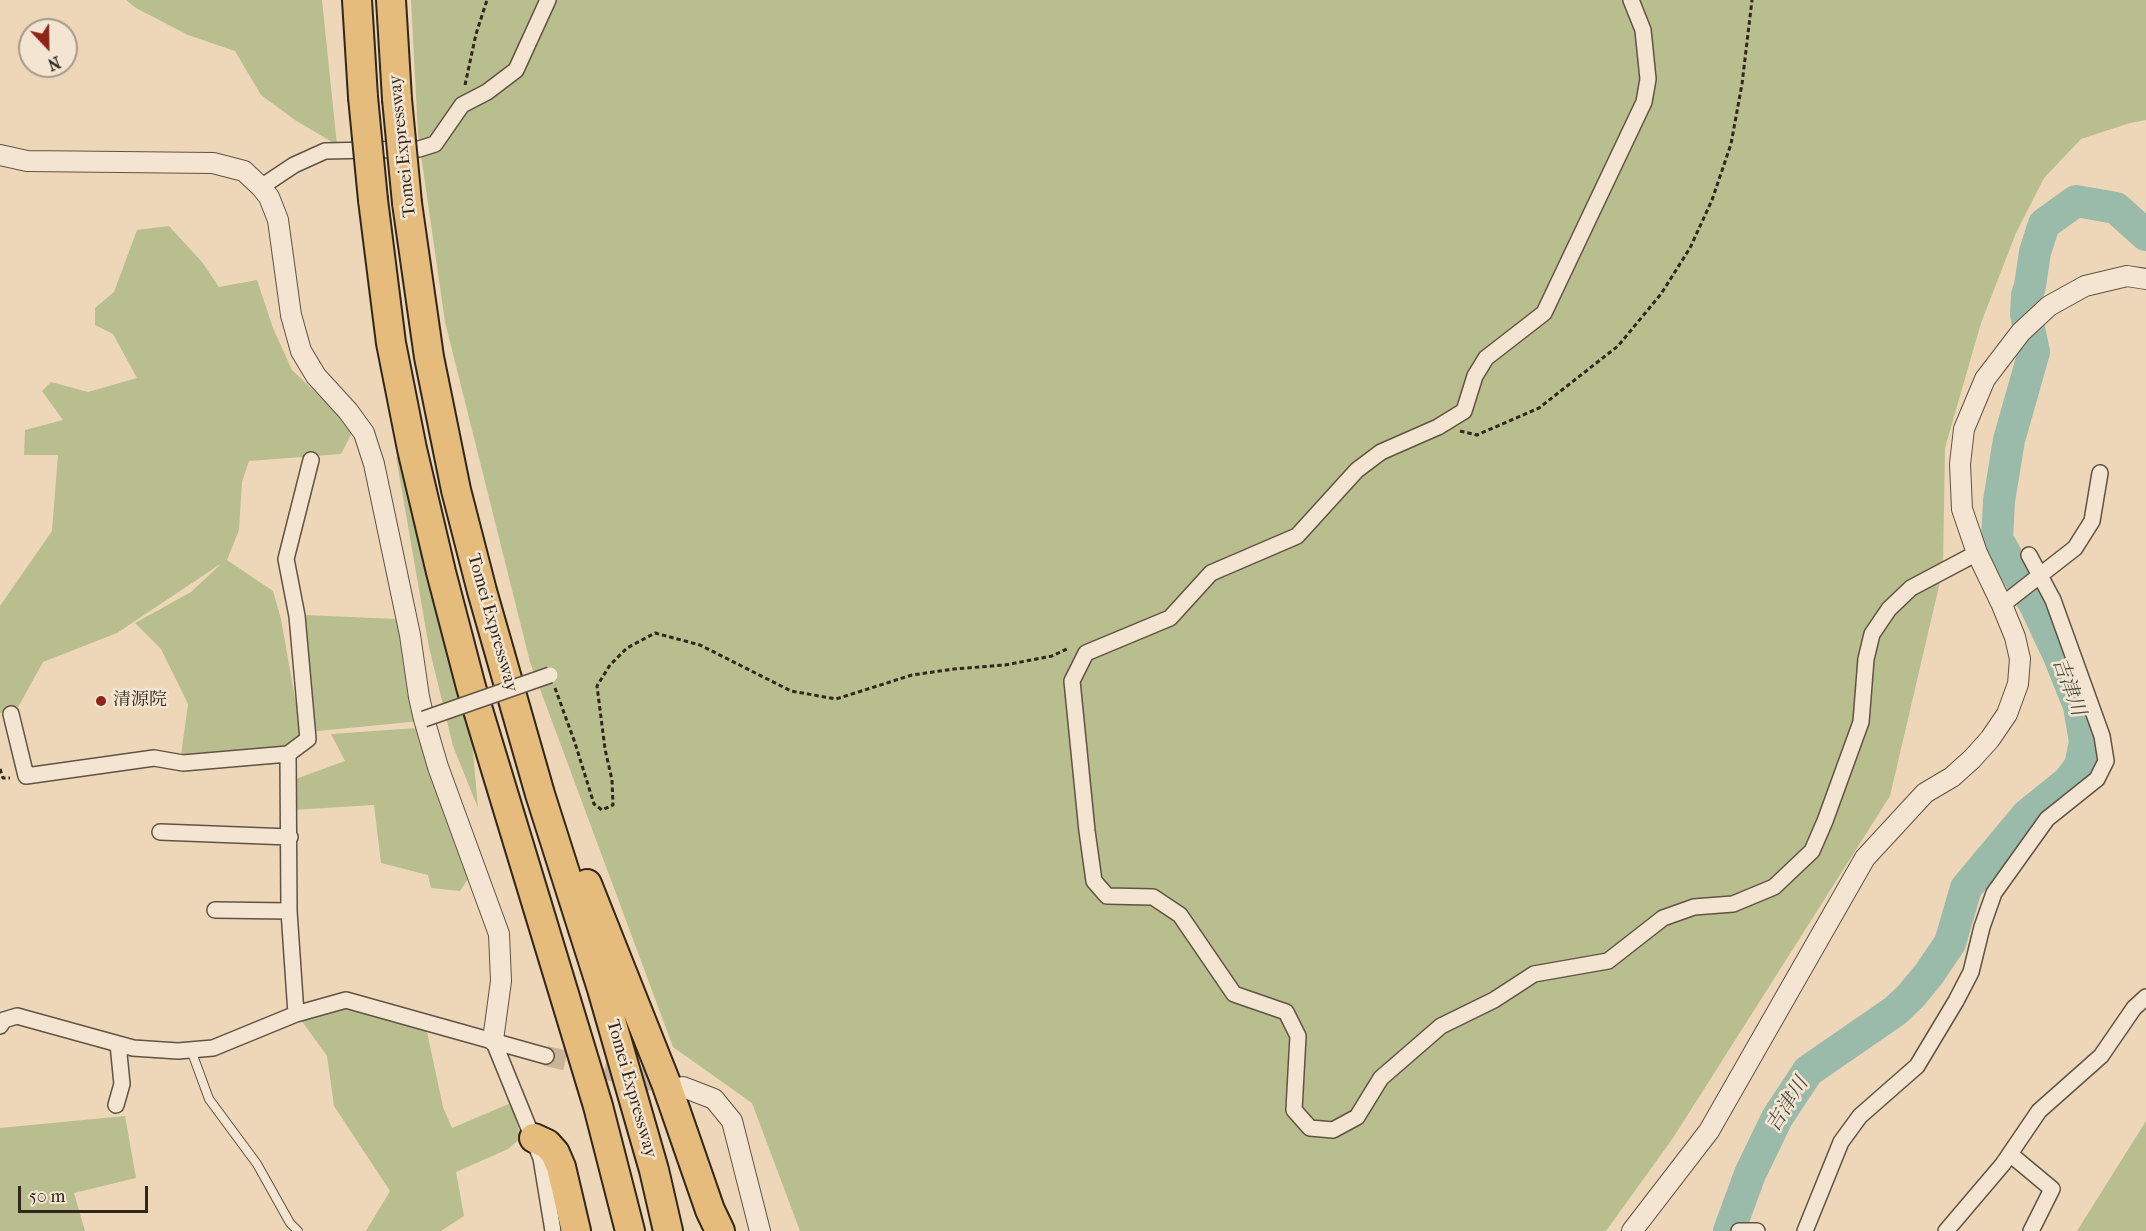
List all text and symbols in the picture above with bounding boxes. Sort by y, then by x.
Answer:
north arrow [18,18,78,78]
text: N [45,52,63,74]
street label: Tomei Expressway [385,74,421,218]
street label: Tomei Expressway [462,551,522,695]
water label: 吉津川 [2046,655,2090,719]
place label: 清源院 [113,690,167,712]
marker: 清源院 [94,694,108,708]
street label: Tomei Expressway [601,1017,661,1161]
water label: 吉津川 [1762,1073,1814,1137]
scale bar [21,1174,152,1212]
text: 50 m [29,1186,65,1207]

